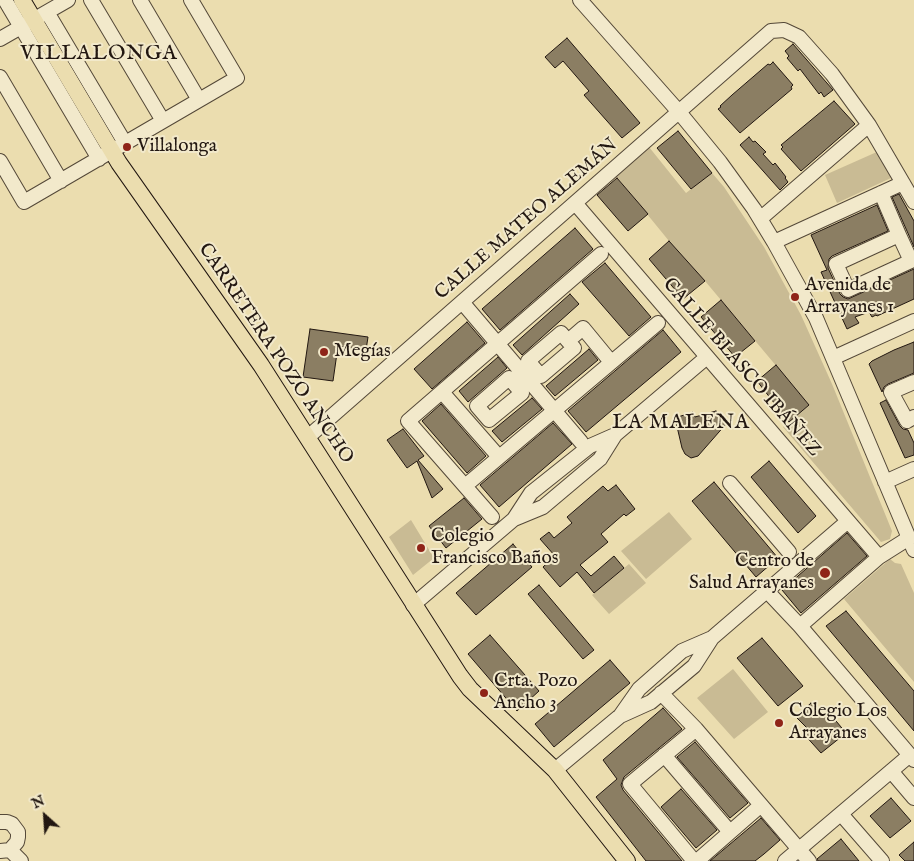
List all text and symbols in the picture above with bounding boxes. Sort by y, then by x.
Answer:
district label: VILLALONGA [19,42,179,68]
street label: CALLE MATEO ALEMÁN [431,135,623,305]
place label: Villalonga [137,136,217,158]
marker: Villalonga [121,141,133,153]
street label: CARRETERA POZO ANCHO [193,239,357,469]
street label: CALLE BLASCO IBÁÑEZ [657,274,825,462]
place label: Avenida de Arrayanes 1 [805,275,894,319]
marker: Avenida de Arrayanes 1 [789,291,801,303]
place label: Megías [334,341,391,363]
marker: Megías [318,346,330,358]
district label: LA MALENA [611,411,751,437]
place label: Colegio Francisco Baños [431,526,558,570]
marker: Colegio Francisco Baños [415,542,427,554]
place label: Centro de Salud Arrayanes [689,551,814,595]
marker: Centro de Salud Arrayanes [818,566,832,580]
place label: Crta. Pozo Ancho 3 [494,671,578,715]
marker: Crta. Pozo Ancho 3 [478,687,490,699]
place label: Colegio Los Arrayanes [789,701,887,745]
marker: Colegio Los Arrayanes [773,717,785,729]
north arrow [20,791,70,841]
text: N [29,792,48,813]

